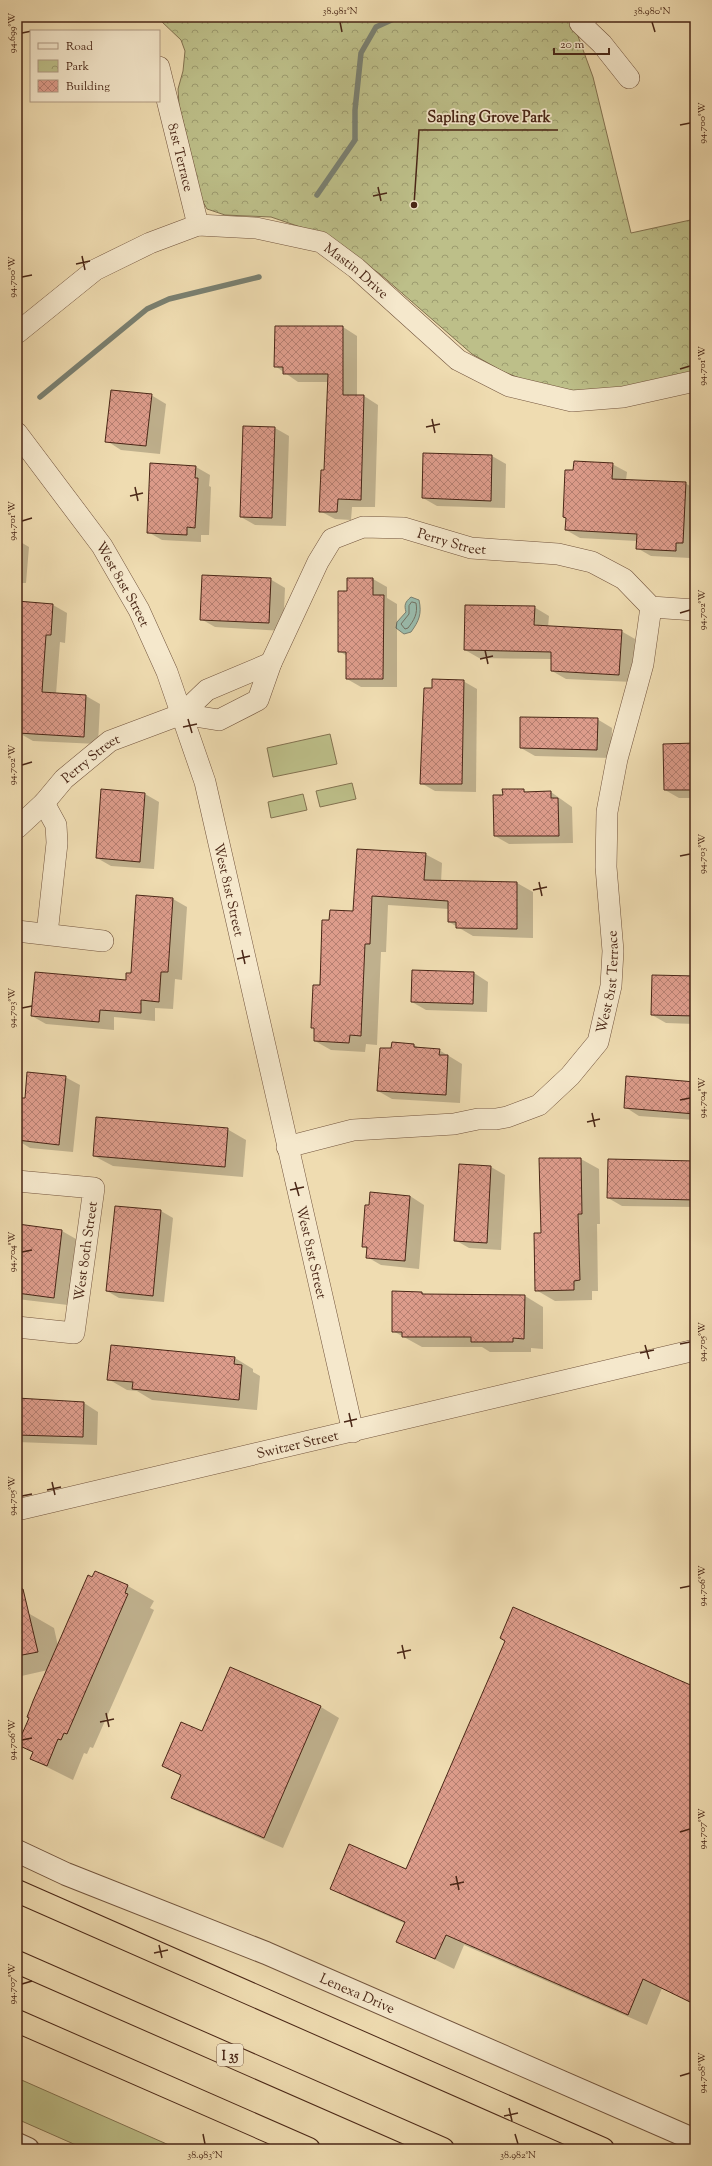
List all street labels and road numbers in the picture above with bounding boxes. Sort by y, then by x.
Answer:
street label: 81st Terrace [161,121,197,194]
street label: Mastin Drive [319,239,392,305]
street label: Perry Street [415,525,487,561]
street label: West 81st Street [90,538,154,631]
street label: Perry Street [58,730,123,789]
street label: West 81st Street [207,841,248,939]
street label: West 81st Terrace [592,929,625,1036]
street label: West 80th Street [70,1200,104,1302]
street label: West 81st Street [290,1204,330,1302]
street label: Switzer Street [255,1426,341,1465]
street label: Lenexa Drive [316,1970,398,2020]
road number: I 35 [217,2044,243,2066]

